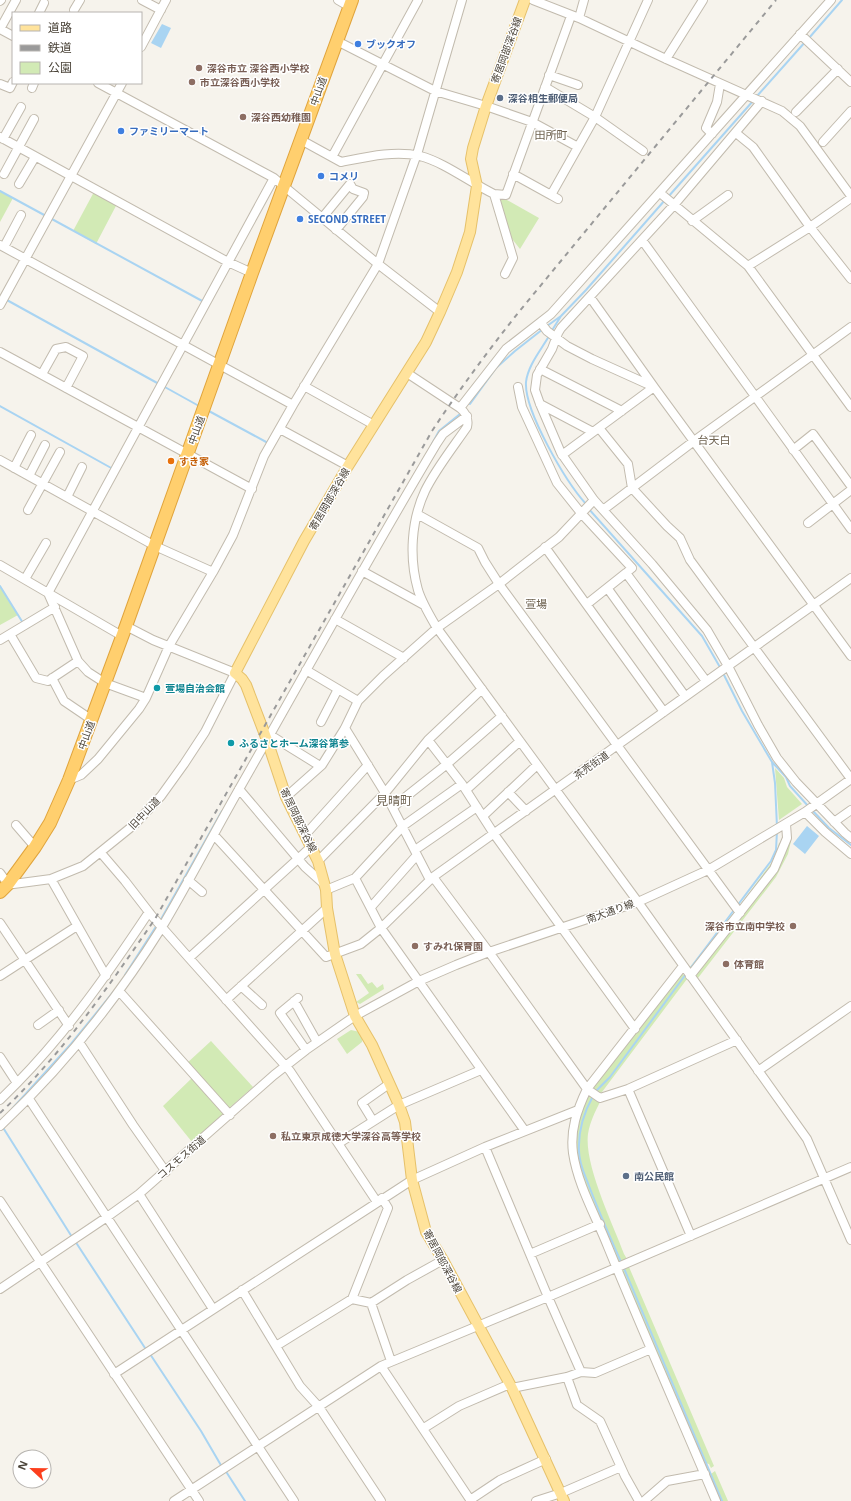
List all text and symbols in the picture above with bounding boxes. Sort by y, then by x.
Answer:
legend [12,12,142,84]
street label: 寄居岡部深谷線 [487,15,525,85]
text: 道路 [48,19,72,36]
place label: ブックオフ [366,37,416,51]
text: 鉄道 [48,39,72,56]
marker: ブックオフ [353,39,363,49]
text: 公園 [48,59,72,76]
place label: 深谷市立 深谷西小学校 [207,61,310,75]
marker: 深谷市立 深谷西小学校 [194,63,204,73]
place label: 市立深谷西小学校 [200,75,280,89]
street label: 中山道 [306,75,330,107]
marker: 市立深谷西小学校 [187,77,197,87]
place label: 深谷相生郵便局 [508,91,578,105]
marker: 深谷相生郵便局 [495,93,505,103]
place label: 深谷西幼稚園 [251,110,311,124]
marker: 深谷西幼稚園 [238,112,248,122]
place label: ファミリーマート [129,124,209,138]
marker: ファミリーマート [116,126,126,136]
district label: 田所町 [535,127,568,142]
place label: コメリ [329,169,359,183]
marker: コメリ [316,171,326,181]
place label: SECOND STREET [308,212,386,226]
marker: SECOND STREET [295,214,305,224]
street label: 中山道 [184,414,208,446]
district label: 台天白 [698,432,731,447]
place label: すき家 [179,454,209,468]
marker: すき家 [166,456,176,466]
street label: 寄居岡部深谷線 [305,465,353,533]
district label: 萱場 [525,596,547,611]
place label: 萱場自治会館 [165,681,225,695]
marker: 萱場自治会館 [152,683,162,693]
street label: 中山道 [74,719,98,751]
place label: ふるさとホーム深谷第参 [239,736,350,750]
marker: ふるさとホーム深谷第参 [226,738,236,748]
street label: 茶売街道 [571,748,611,782]
street label: 寄居岡部深谷線 [277,785,321,855]
district label: 見晴町 [376,792,412,809]
street label: 旧中山道 [125,794,163,832]
street label: 南大通り線 [584,896,636,926]
place label: 深谷市立南中学校 [705,919,785,933]
marker: 深谷市立南中学校 [788,921,798,931]
place label: すみれ保育園 [423,939,483,953]
marker: すみれ保育園 [410,941,420,951]
place label: 体育館 [733,957,764,971]
marker: 体育館 [721,959,731,969]
place label: 私立東京成徳大学深谷高等学校 [281,1129,421,1143]
marker: 私立東京成徳大学深谷高等学校 [268,1131,278,1141]
street label: コスモス街道 [154,1132,208,1182]
place label: 南公民館 [634,1169,674,1183]
marker: 南公民館 [621,1171,631,1181]
street label: 寄居岡部深谷線 [420,1227,466,1295]
north arrow [12,1449,52,1489]
text: N [14,1458,31,1472]

